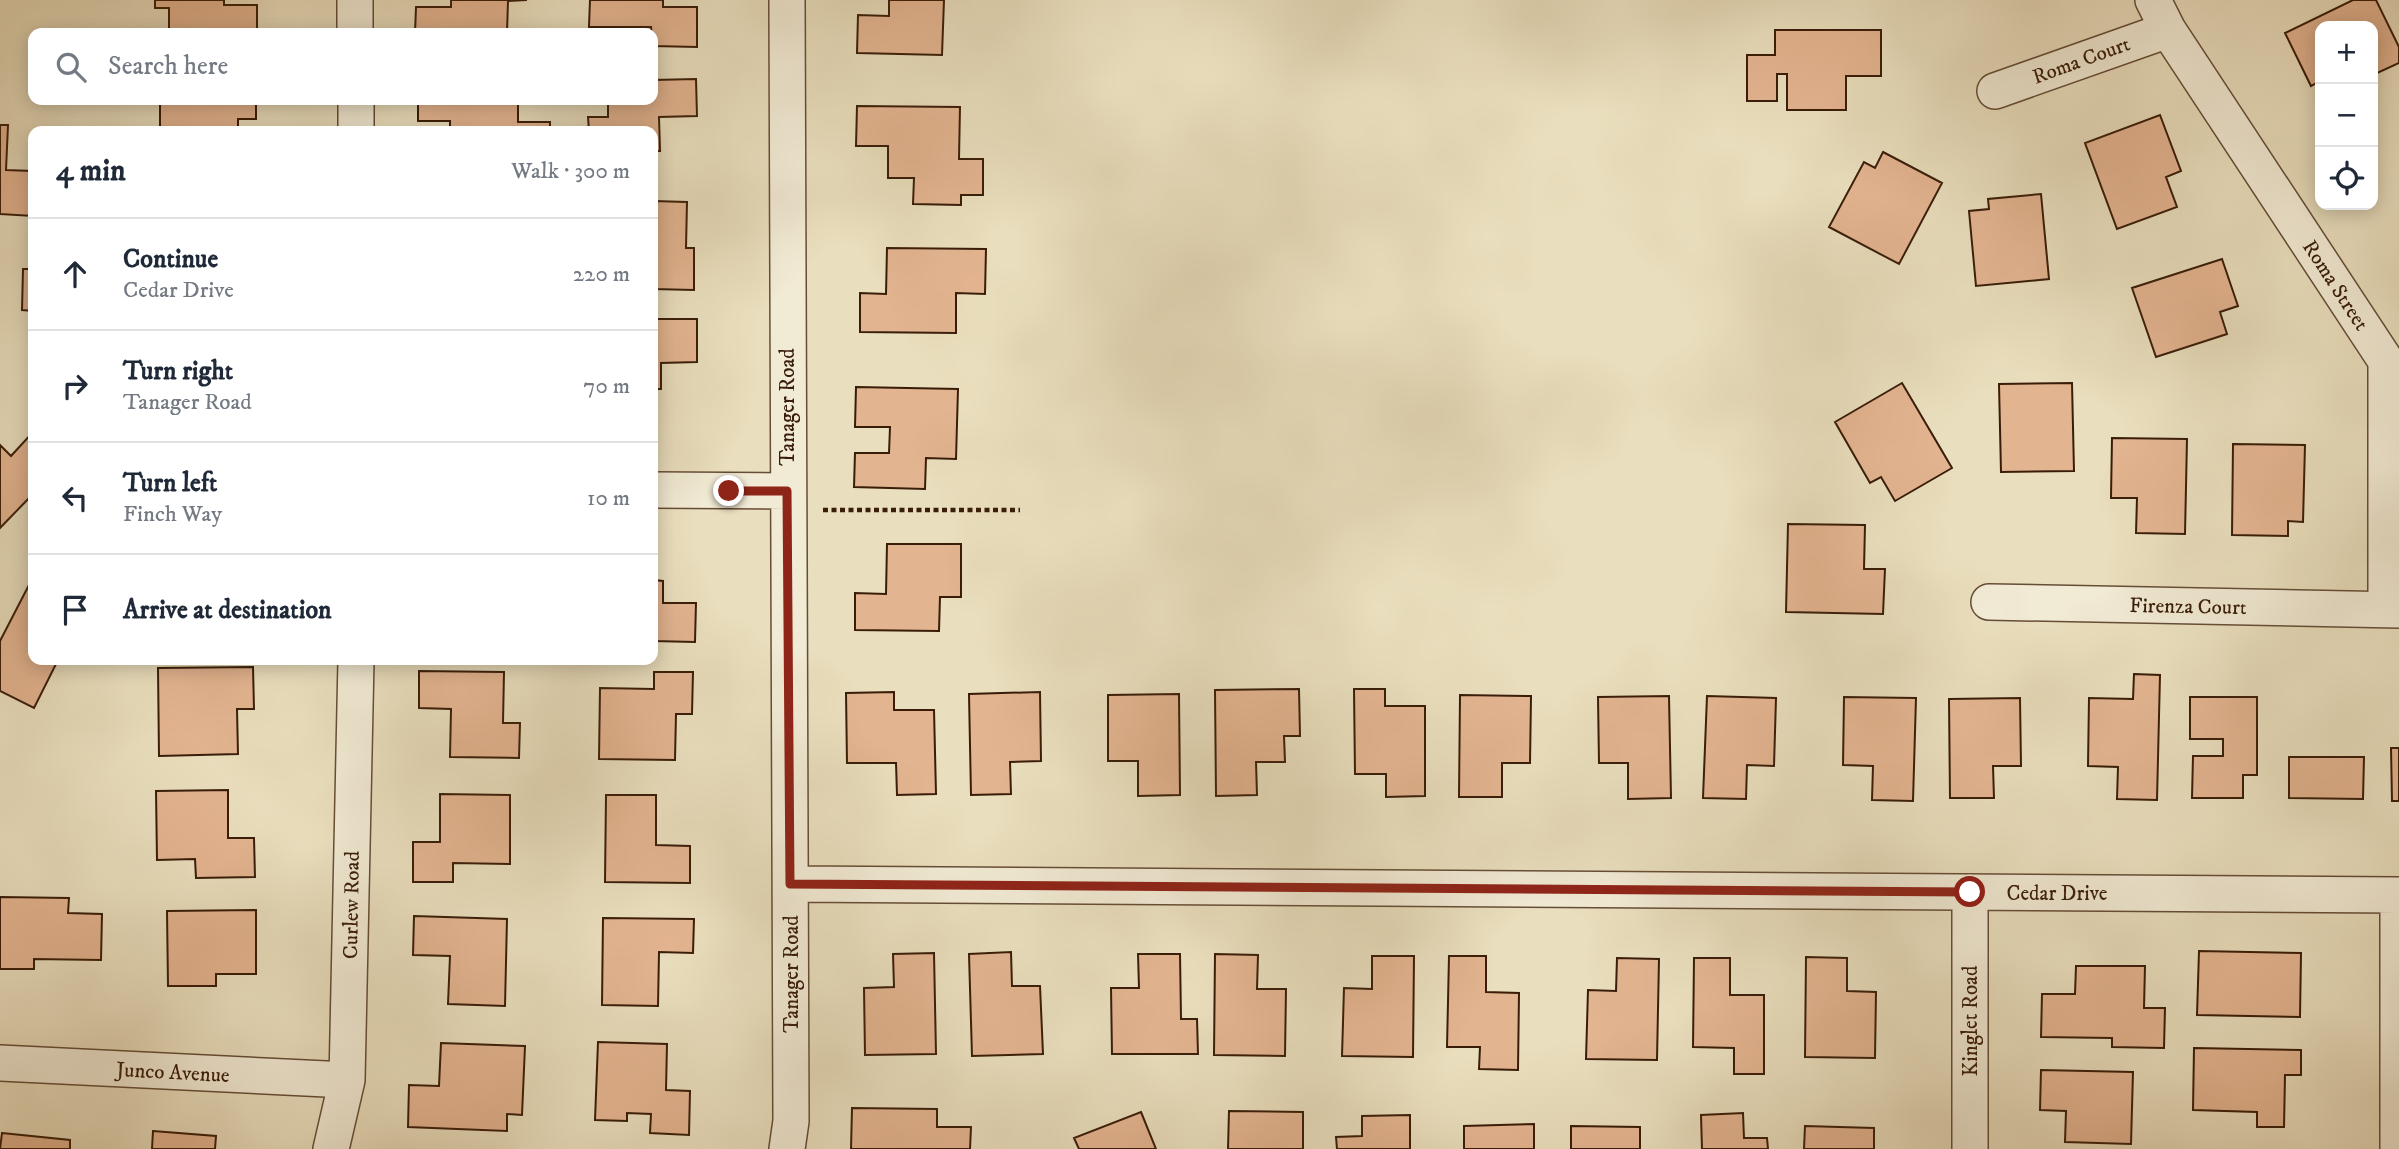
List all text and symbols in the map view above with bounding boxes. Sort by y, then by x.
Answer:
map controls [2315,21,2378,210]
button: + [2315,21,2378,84]
search box [28,28,658,105]
street label: Roma Court [2029,31,2134,91]
icon: search [52,48,90,86]
text: Search here [108,50,228,83]
button: − [2315,84,2378,147]
button: locate [2315,147,2378,210]
text: 4 min [56,153,126,190]
text: Walk · 300 m [511,157,630,186]
street label: Roma Street [2296,235,2374,336]
text: Continue [123,243,218,276]
icon: ahead [56,255,94,293]
text: 220 m [573,260,630,289]
text: Cedar Drive [123,276,234,305]
street label: Tanager Road [775,348,801,466]
text: Turn right [123,355,233,388]
icon: right [56,367,94,405]
text: 70 m [583,372,630,401]
text: Tanager Road [123,388,252,417]
text: Turn left [123,467,217,500]
route end [713,475,744,506]
icon: left [56,479,94,517]
text: 10 m [587,484,630,513]
text: Finch Way [123,500,222,529]
icon: arrive [56,591,94,629]
street label: Firenza Court [2129,593,2247,621]
text: Arrive at destination [123,594,332,627]
street label: Curlew Road [338,850,366,959]
route start [1954,876,1985,907]
street label: Cedar Drive [2006,881,2108,907]
street label: Tanager Road [779,915,805,1033]
street label: Kinglet Road [1958,965,1984,1077]
street label: Junco Avenue [114,1057,231,1089]

